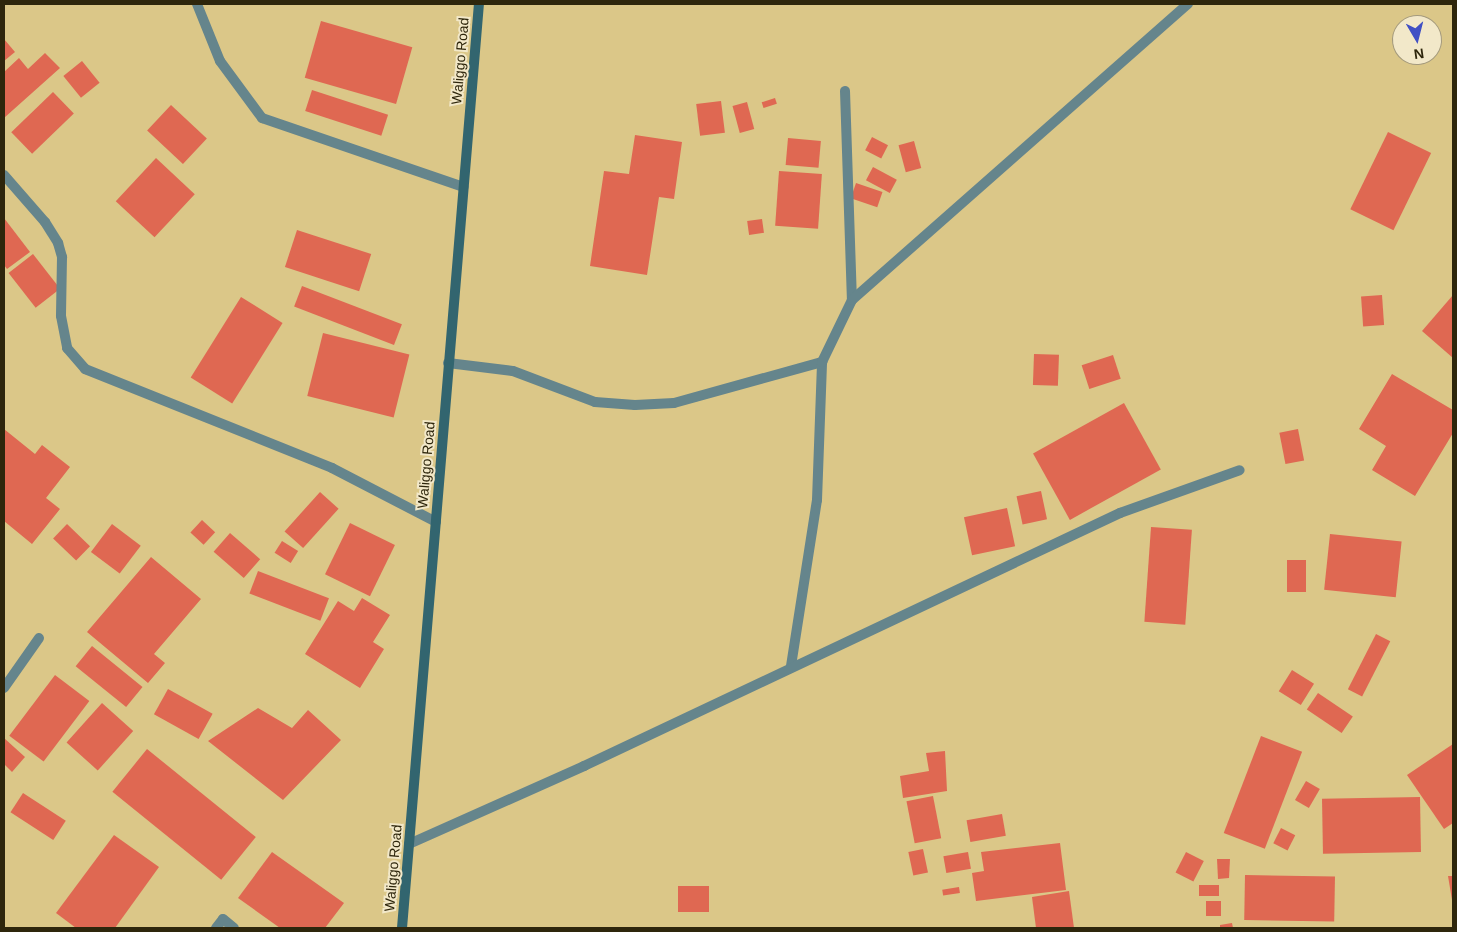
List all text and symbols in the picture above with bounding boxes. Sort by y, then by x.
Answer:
north arrow [1392,15,1442,65]
street label: Waliggo Road [448,17,472,105]
text: N [1413,45,1425,62]
street label: Waliggo Road [414,421,438,509]
street label: Waliggo Road [381,824,405,912]

